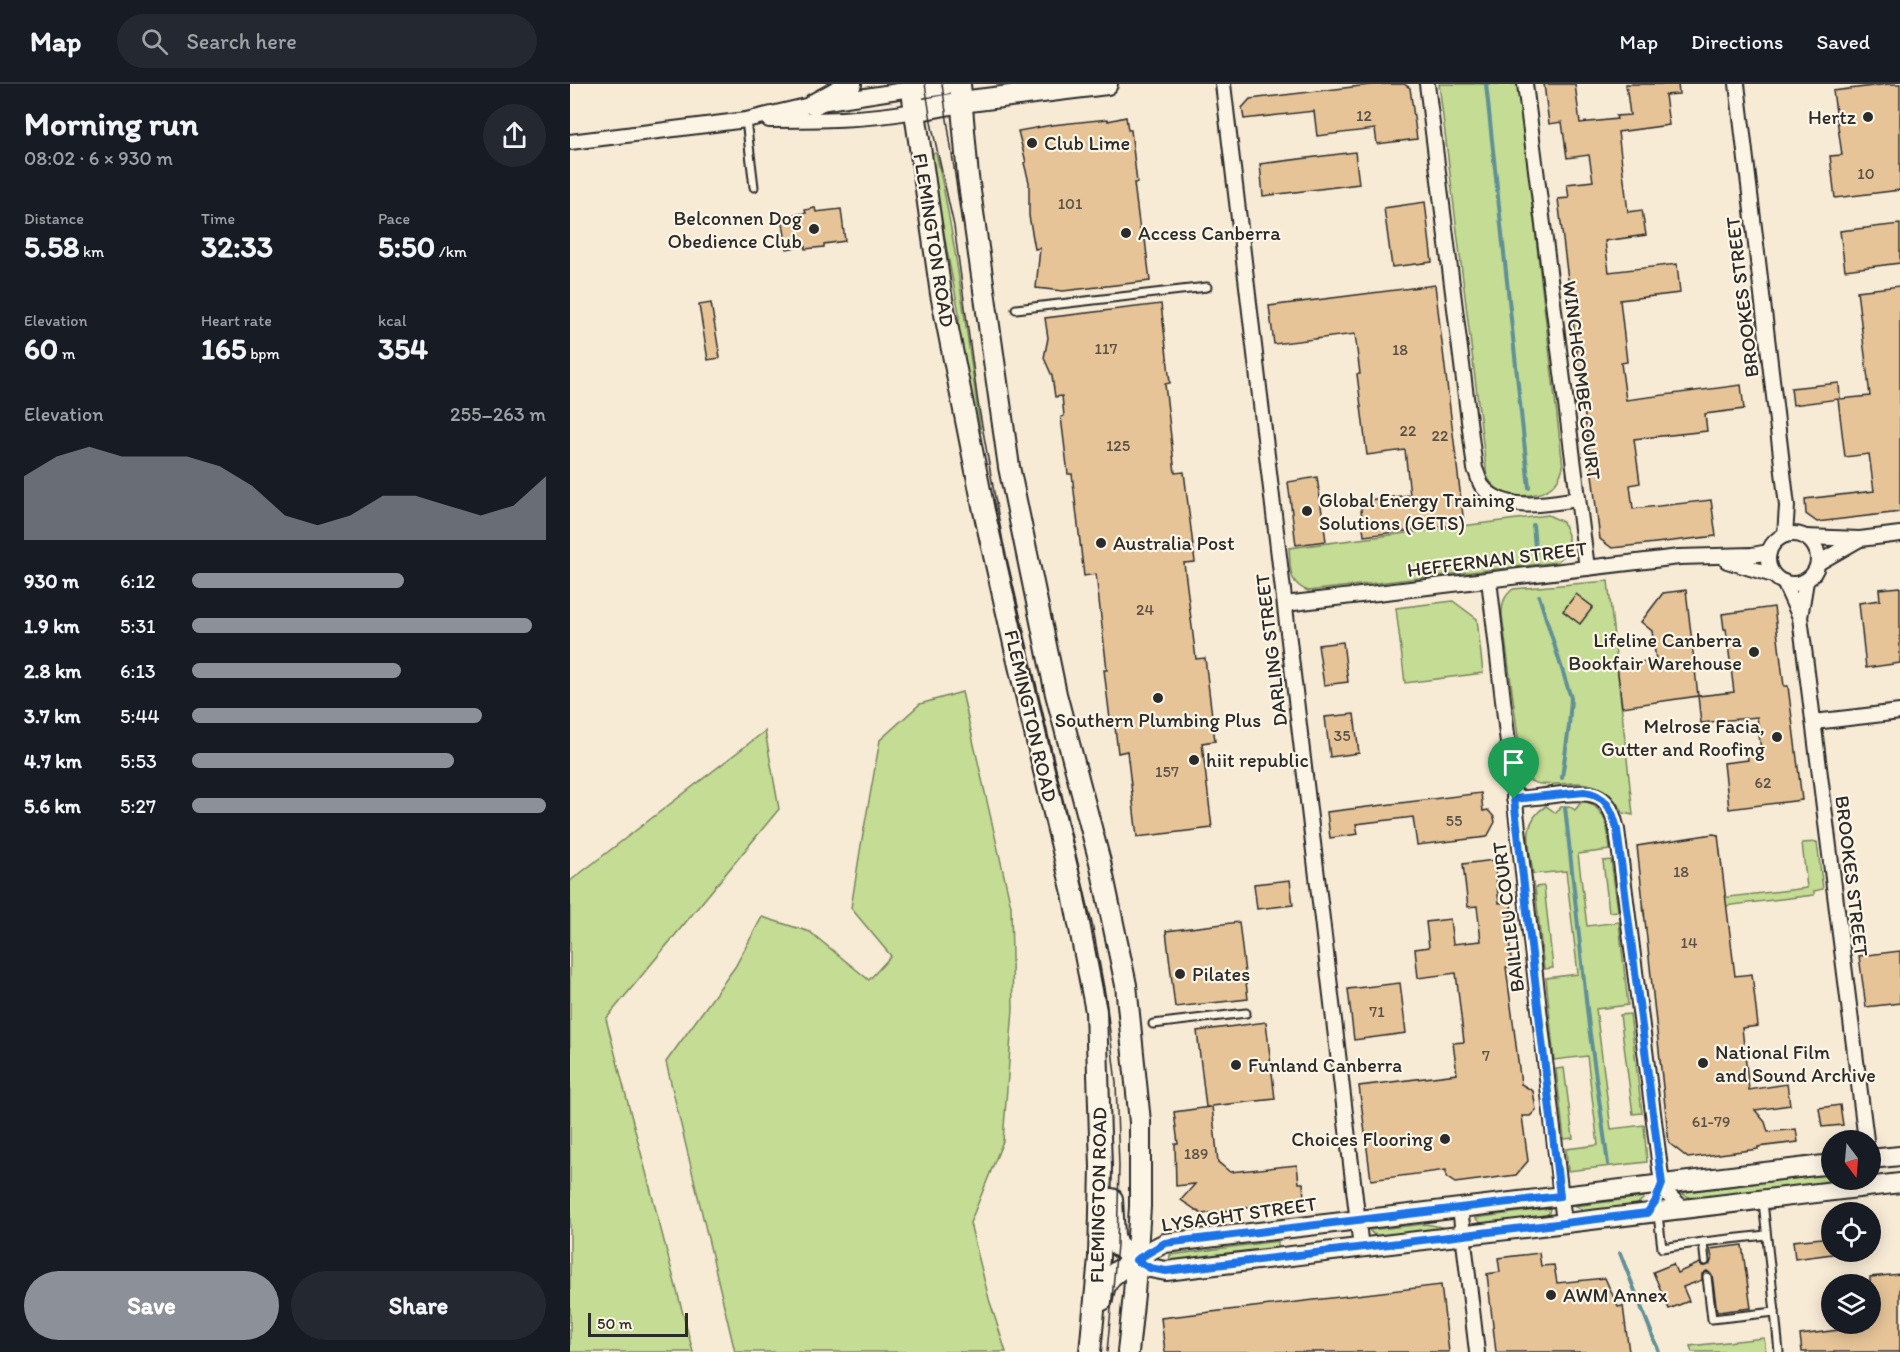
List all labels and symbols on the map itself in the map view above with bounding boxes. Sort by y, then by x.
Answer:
place label: Hertz [1808,105,1857,129]
house number: 12 [1356,106,1373,125]
marker: Hertz [1861,110,1875,124]
place label: Club Lime [1044,131,1130,155]
marker: Club Lime [1025,136,1039,150]
street label: FLEMINGTON ROAD [908,151,960,329]
house number: 10 [1857,164,1875,183]
house number: 101 [1058,194,1083,213]
place label: Belconnen Dog Obedience Club [667,206,803,253]
street label: BROOKES STREET [1720,215,1764,379]
place label: Access Canberra [1138,221,1281,245]
marker: Belconnen Dog Obedience Club [807,222,821,236]
marker: Access Canberra [1119,226,1133,240]
street label: WINCHCOMBE COURT [1558,279,1606,481]
house number: 117 [1095,339,1117,358]
house number: 18 [1392,340,1408,359]
house number: 22 [1400,421,1417,440]
house number: 22 [1432,426,1449,445]
house number: 125 [1106,436,1130,455]
place label: Global Energy Training Solutions (GETS) [1319,488,1516,535]
marker: Global Energy Training Solutions (GETS) [1300,504,1314,518]
place label: Australia Post [1113,531,1235,555]
marker: Australia Post [1094,536,1108,550]
street label: HEFFERNAN STREET [1406,536,1588,582]
street label: DARLING STREET [1250,572,1292,728]
house number: 24 [1136,600,1154,619]
street label: FLEMINGTON ROAD [1000,628,1062,804]
place label: Lifeline Canberra Bookfair Warehouse [1568,628,1743,675]
marker: Lifeline Canberra Bookfair Warehouse [1747,645,1761,659]
marker: Southern Plumbing Plus [1151,691,1165,705]
place label: Southern Plumbing Plus [1055,708,1261,732]
place label: Melrose Facia, Gutter and Roofing [1601,714,1766,761]
house number: 35 [1333,726,1351,745]
marker: Melrose Facia, Gutter and Roofing [1770,730,1784,744]
pin [1488,737,1539,799]
place label: hiit republic [1206,748,1309,772]
marker: hiit republic [1187,753,1201,767]
house number: 157 [1155,762,1179,781]
house number: 62 [1755,773,1772,792]
street label: BROOKES STREET [1830,794,1874,958]
house number: 55 [1446,811,1462,830]
street label: BAILLIEU COURT [1487,840,1529,994]
house number: 18 [1673,862,1689,881]
house number: 14 [1680,933,1698,952]
place label: Pilates [1192,962,1250,986]
marker: Pilates [1173,967,1187,981]
house number: 71 [1369,1002,1385,1021]
place label: National Film and Sound Archive [1715,1040,1876,1087]
house number: 7 [1482,1046,1490,1065]
place label: Funland Canberra [1248,1053,1402,1077]
marker: National Film and Sound Archive [1696,1056,1710,1070]
marker: Funland Canberra [1229,1058,1243,1072]
street label: FLEMINGTON ROAD [1084,1107,1112,1283]
house number: 61-79 [1692,1112,1730,1131]
place label: Choices Flooring [1291,1127,1434,1151]
north arrow [1821,1130,1881,1190]
marker: Choices Flooring [1438,1132,1452,1146]
house number: 189 [1184,1144,1208,1163]
street label: LYSAGHT STREET [1160,1191,1318,1237]
place label: AWM Annex [1563,1283,1668,1307]
marker: AWM Annex [1544,1288,1558,1302]
scale bar [588,1310,688,1338]

